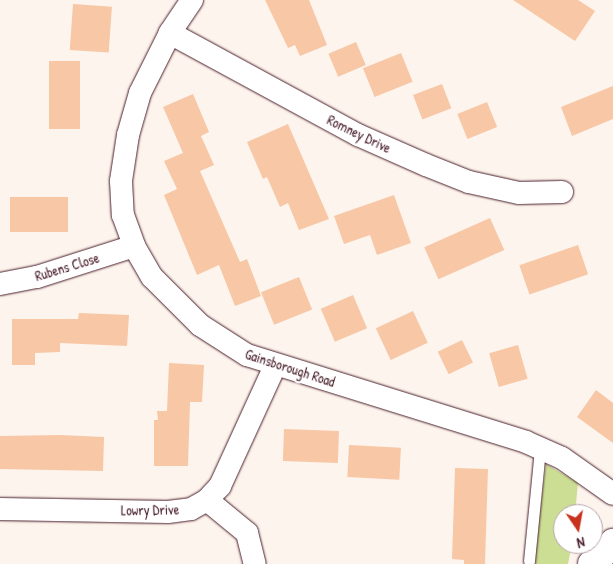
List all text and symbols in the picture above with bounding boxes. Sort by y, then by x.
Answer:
street label: Romney Drive [324,111,394,157]
street label: Rubens Close [33,249,101,285]
street label: Gainsborough Road [243,346,337,390]
street label: Lowry Drive [121,501,179,519]
north arrow [553,504,603,554]
text: N [575,533,587,553]

